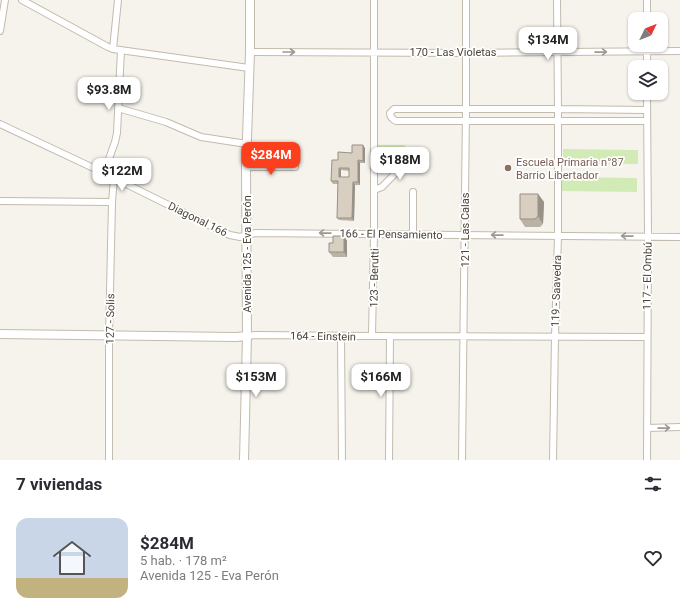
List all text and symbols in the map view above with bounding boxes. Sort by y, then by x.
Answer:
north arrow [628,12,668,52]
map controls [628,12,668,100]
pin: $134M [520,27,576,61]
text: $134M [527,32,569,47]
street label: 170 - Las Violetas [409,46,497,59]
one-way arrow [282,48,295,56]
one-way arrow [594,48,607,56]
button: layers [628,60,668,100]
pin: $93.8M [76,77,142,111]
text: $93.8M [87,82,132,97]
pin: $284M [243,142,299,176]
text: $284M [250,147,292,162]
pin: $188M [372,147,428,181]
text: $188M [379,152,421,167]
place label: Escuela Primaria n°87 Barrio Libertador [516,156,624,182]
pin: $122M [94,158,150,192]
text: $122M [101,163,143,178]
marker: Escuela Primaria n°87 Barrio Libertador [503,163,513,173]
street label: 121 - Las Calas [459,192,472,267]
street label: Avenida 125 - Eva Perón [241,195,254,313]
street label: Diagonal 166 [166,200,230,239]
street label: 166 - El Pensamiento [339,227,443,242]
one-way arrow [319,230,332,237]
one-way arrow [491,231,504,239]
one-way arrow [621,233,634,240]
street label: 117 - El Ombú [640,242,655,310]
street label: 123 - Berutti [367,248,382,308]
street label: 119 - Saavedra [549,255,564,327]
street label: 127 - Solis [104,293,117,345]
street label: 164 - Einstein [290,329,356,344]
pin: $153M [228,364,284,398]
pin: $166M [353,364,409,398]
text: $153M [235,369,277,384]
text: $166M [360,369,402,384]
one-way arrow [657,424,670,432]
icon: filters [642,473,664,495]
text: 7 viviendas [16,474,102,494]
text: $284M [140,533,194,553]
icon: home [48,534,96,582]
icon: heart [642,547,664,569]
text: 5 hab. · 178 m² [140,553,227,568]
text: Avenida 125 - Eva Perón [140,568,279,583]

